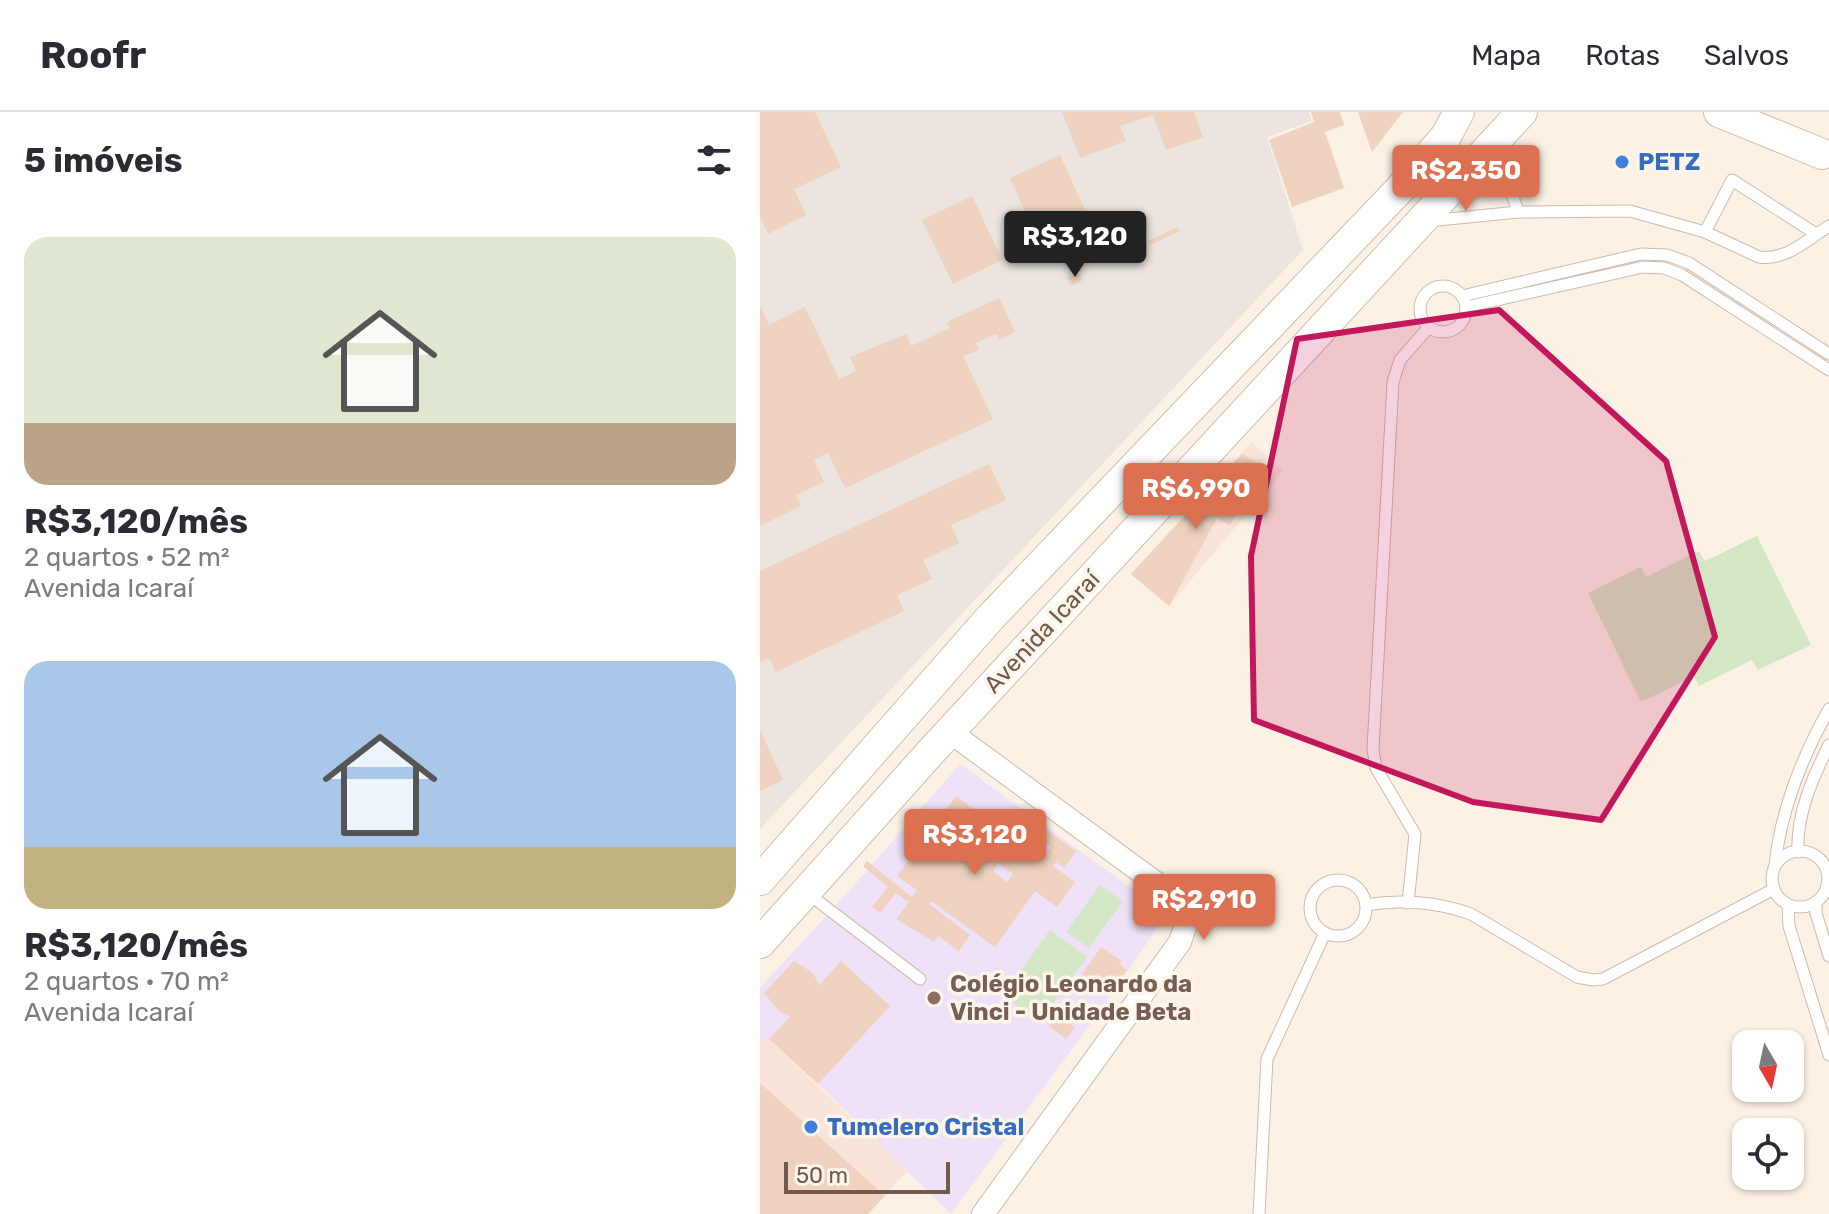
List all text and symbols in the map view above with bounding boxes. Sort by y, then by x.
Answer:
text: Roofr [40,32,146,78]
text: Mapa [1471,39,1541,72]
text: Rotas [1585,39,1660,72]
text: Salvos [1704,39,1789,72]
icon: filters [692,138,736,182]
text: 5 imóveis [24,140,182,181]
pin: R$2,350 [1392,145,1540,213]
place label: PETZ [1638,148,1700,176]
marker: PETZ [1613,153,1631,171]
text: R$2,350 [1410,155,1522,186]
pin: R$3,120 [1001,211,1149,279]
text: R$3,120 [1022,221,1128,252]
icon: home [308,289,452,433]
pin: R$6,990 [1122,463,1270,531]
text: R$6,990 [1141,473,1251,504]
text: R$3,120/mês [24,501,248,542]
text: 2 quartos · 52 m² [24,542,230,573]
street label: Avenida Icaraí [978,564,1106,699]
text: Avenida Icaraí [24,573,193,604]
icon: home [308,713,452,857]
pin: R$3,120 [901,809,1049,877]
text: R$3,120 [922,819,1028,850]
pin: R$2,910 [1130,874,1278,942]
text: R$2,910 [1151,884,1257,915]
text: R$3,120/mês [24,925,248,966]
text: 2 quartos · 70 m² [24,966,229,997]
place label: Colégio Leonardo da Vinci - Unidade Beta [950,970,1192,1026]
marker: Colégio Leonardo da Vinci - Unidade Beta [925,989,943,1007]
text: Avenida Icaraí [24,997,193,1028]
north arrow [1732,1030,1804,1102]
map controls [1732,1030,1804,1190]
place label: Tumelero Cristal [827,1113,1024,1141]
marker: Tumelero Cristal [802,1118,820,1136]
button: locate [1732,1118,1804,1190]
scale bar [784,1158,950,1194]
text: 50 m [796,1162,848,1189]

